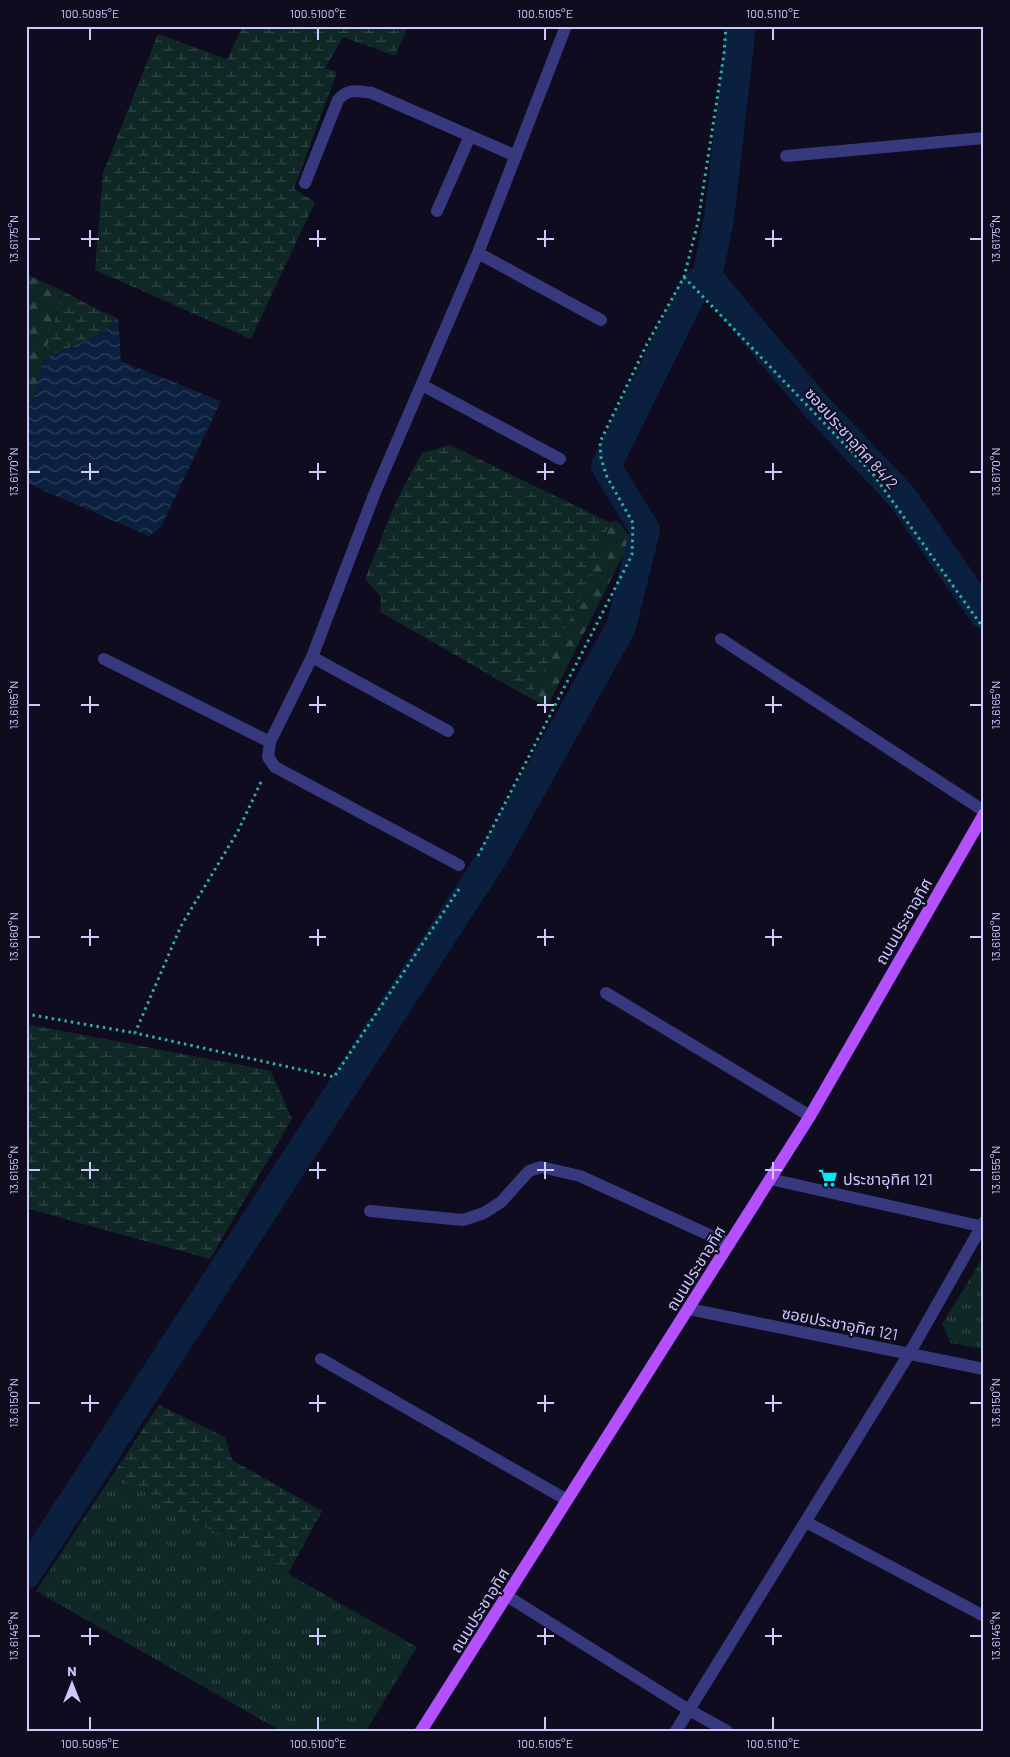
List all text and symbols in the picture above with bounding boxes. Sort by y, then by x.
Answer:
text: 100.5095°E [61,6,119,20]
text: 100.5100°E [290,6,346,20]
text: 100.5105°E [517,6,573,20]
text: 100.5110°E [746,6,800,20]
text: 13.6175°N [6,215,20,263]
text: 13.6175°N [988,215,1002,263]
street label: ซอยประชาอุทิศ 84/2 [801,383,903,493]
text: 13.6170°N [6,447,20,497]
text: 13.6170°N [988,447,1002,497]
text: 13.6165°N [6,681,20,729]
text: 13.6165°N [988,681,1002,729]
street label: ถนนประชาอุทิศ [871,874,936,968]
text: 13.6160°N [6,912,20,962]
text: 13.6160°N [988,912,1002,962]
text: 13.6155°N [6,1146,20,1194]
text: 13.6155°N [988,1146,1002,1194]
supermarket icon: ประชาอุทิศ 121 [817,1167,839,1189]
place label: ประชาอุทิศ 121 [843,1169,933,1189]
street label: ถนนประชาอุทิศ [661,1222,729,1314]
street label: ซอยประชาอุทิศ 121 [780,1302,899,1345]
text: 13.6150°N [6,1378,20,1428]
text: 13.6150°N [988,1378,1002,1428]
street label: ถนนประชาอุทิศ [445,1564,513,1656]
text: 13.6145°N [6,1611,20,1661]
text: 13.6145°N [988,1611,1002,1661]
north arrow [48,1660,98,1710]
text: N [67,1662,77,1679]
text: 100.5095°E [61,1736,119,1750]
text: 100.5100°E [290,1736,346,1750]
text: 100.5105°E [517,1736,573,1750]
text: 100.5110°E [746,1736,800,1750]

